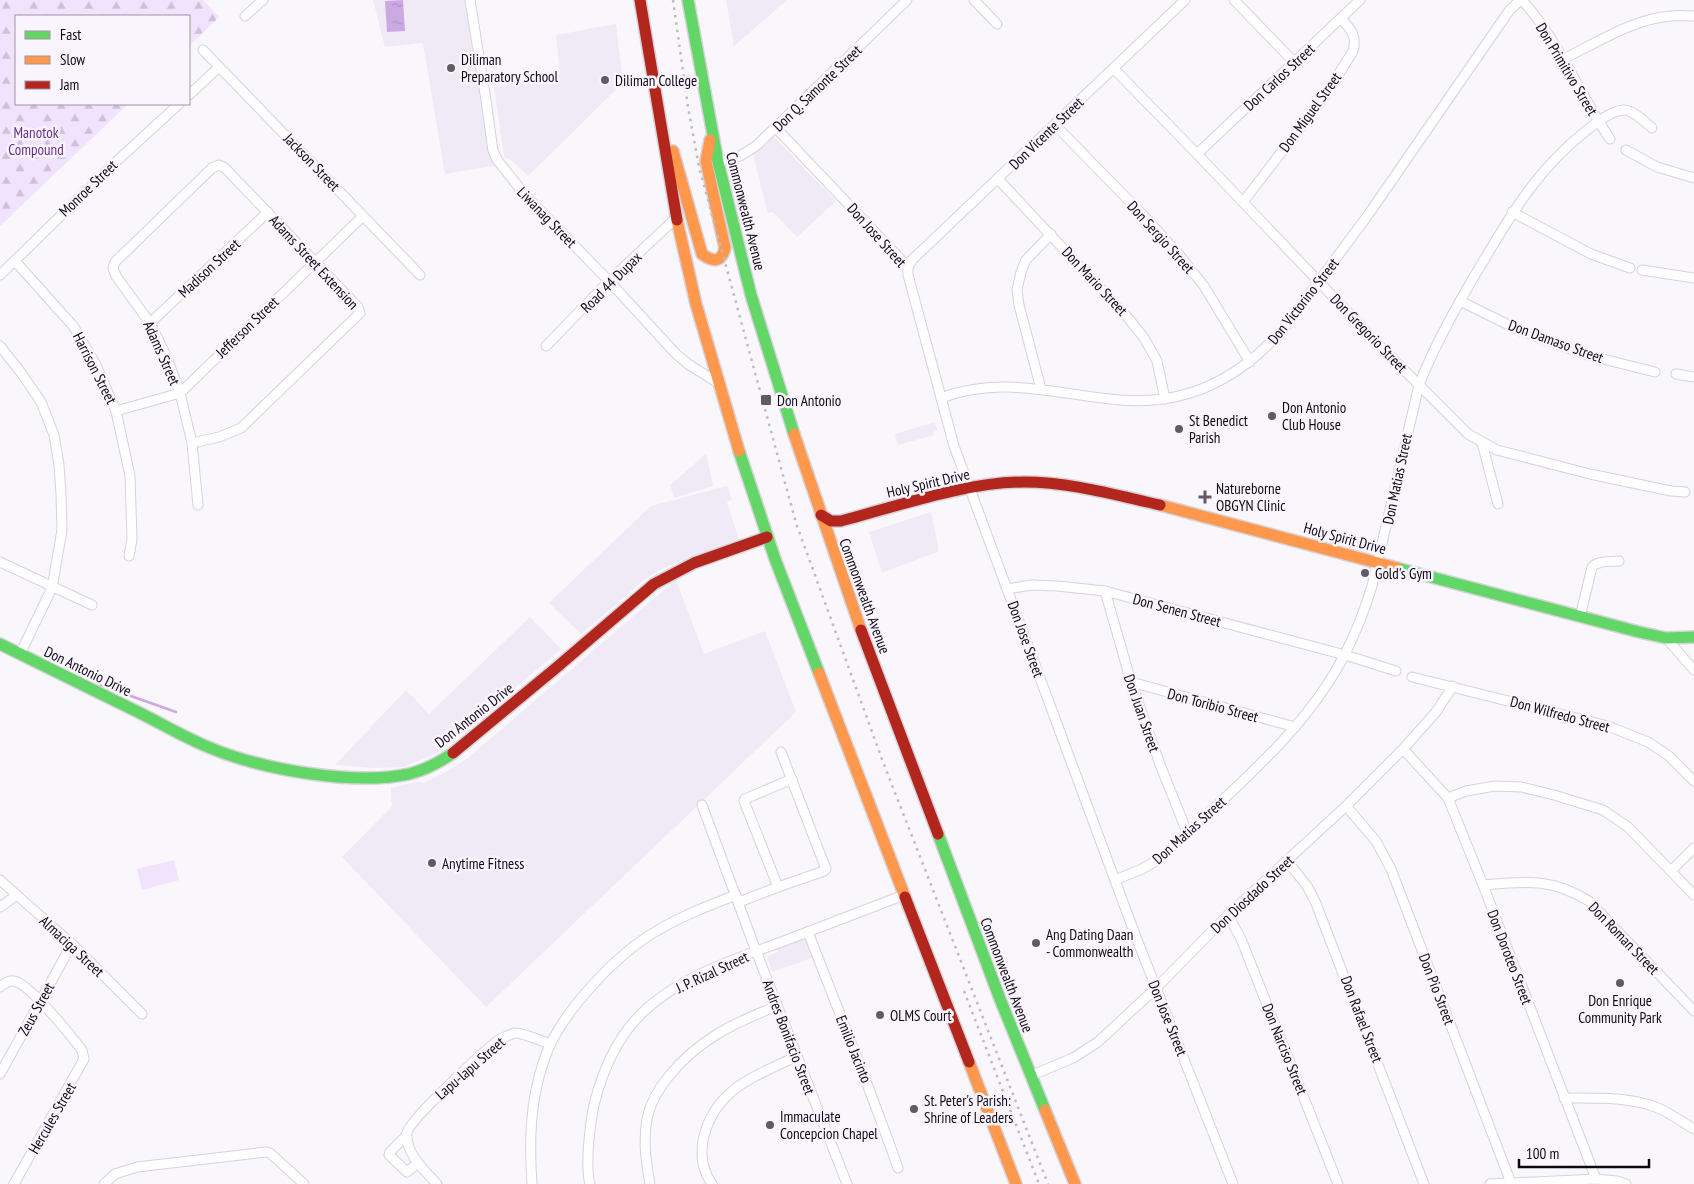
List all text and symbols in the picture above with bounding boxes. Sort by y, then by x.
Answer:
legend [15,15,190,105]
street label: Don Primitivo Street [1532,19,1602,119]
text: Fast [60,25,81,44]
street label: Don Carlos Street [1240,39,1318,115]
street label: Don Q. Samonte Street [768,41,866,135]
text: Slow [60,50,85,69]
place label: Diliman Preparatory School [461,50,559,86]
marker: Diliman Preparatory School [445,62,457,74]
street label: Don Miguel Street [1275,68,1345,156]
place label: Diliman College [615,71,697,90]
marker: Diliman College [599,74,611,86]
text: Jam [59,75,79,94]
street label: Don Vicente Street [1005,93,1087,173]
park label: Manotok Compound [8,123,64,159]
street label: Jackson Street [279,128,344,195]
street label: Commonwealth Avenue [722,150,770,272]
street label: Monroe Street [55,156,121,220]
street label: Liwanag Street [513,182,581,252]
street label: Don Sergio Street [1123,197,1199,277]
street label: Don Jose Street [843,199,911,271]
street label: Adams Street Extension [265,211,363,313]
street label: Madison Street [174,235,244,301]
street label: Don Mario Street [1058,242,1132,320]
street label: Road 44 Dupax [577,248,645,316]
street label: Don Victorino Street [1263,254,1343,348]
street label: Don Gregorio Street [1326,289,1412,377]
street label: Jefferson Street [211,292,282,362]
street label: Don Damaso Street [1506,315,1606,367]
street label: Adams Street [139,318,185,388]
street label: Harrison Street [69,329,121,407]
place label: Don Antonio [777,391,841,410]
marker: Don Antonio [759,393,773,407]
place label: Don Antonio Club House [1282,398,1346,434]
marker: Don Antonio Club House [1266,410,1278,422]
place label: St Benedict Parish [1189,411,1248,447]
marker: St Benedict Parish [1173,423,1185,435]
street label: Don Matias Street [1378,432,1416,526]
street label: Holy Spirit Drive [885,464,971,502]
place label: Natureborne OBGYN Clinic [1216,479,1286,515]
marker: Natureborne OBGYN Clinic [1198,490,1212,504]
street label: Holy Spirit Drive [1302,518,1388,558]
street label: Commonwealth Avenue [835,536,895,656]
place label: Gold's Gym [1375,564,1432,583]
marker: Gold's Gym [1359,567,1371,579]
street label: Don Senen Street [1131,589,1223,631]
street label: Don Jose Street [1003,598,1049,680]
street label: Don Antonio Drive [41,642,135,700]
street label: Don Juan Street [1120,672,1164,754]
street label: Don Antonio Drive [431,678,517,752]
street label: Don Toribio Street [1166,684,1260,726]
street label: Don Wilfredo Street [1508,692,1612,736]
street label: Don Matias Street [1148,792,1230,868]
street label: Don Diosdado Street [1207,851,1297,937]
place label: Anytime Fitness [442,854,524,873]
marker: Anytime Fitness [426,857,438,869]
street label: Don Roman Street [1585,898,1663,978]
street label: Don Doroteo Street [1483,907,1537,1007]
street label: Almaciga Street [36,911,108,981]
street label: Commonwealth Avenue [976,915,1038,1035]
place label: Ang Dating Daan - Commonwealth [1046,925,1133,961]
marker: Ang Dating Daan - Commonwealth [1030,937,1042,949]
street label: J. P. Rizal Street [672,947,751,998]
street label: Don Pio Street [1415,951,1459,1027]
street label: Don Rafael Street [1337,973,1387,1065]
street label: Andres Bonifacio Street [758,977,820,1097]
street label: Don Jose Street [1144,977,1192,1059]
marker: Don Enrique Community Park [1614,977,1626,989]
street label: Zeus Street [14,979,58,1039]
place label: Don Enrique Community Park [1578,991,1662,1027]
street label: Don Narciso Street [1258,1001,1312,1097]
place label: OLMS Court [890,1006,952,1025]
marker: OLMS Court [874,1009,886,1021]
street label: Emilio Jacinto [832,1012,876,1086]
street label: Lapu-lapu Street [431,1033,509,1103]
street label: Hercules Street [24,1079,80,1157]
place label: St. Peter's Parish: Shrine of Leaders [924,1091,1013,1127]
marker: St. Peter's Parish: Shrine of Leaders [908,1103,920,1115]
place label: Immaculate Concepcion Chapel [780,1107,878,1143]
marker: Immaculate Concepcion Chapel [764,1119,776,1131]
scale bar [1519,1136,1649,1168]
text: 100 m [1526,1144,1559,1163]

